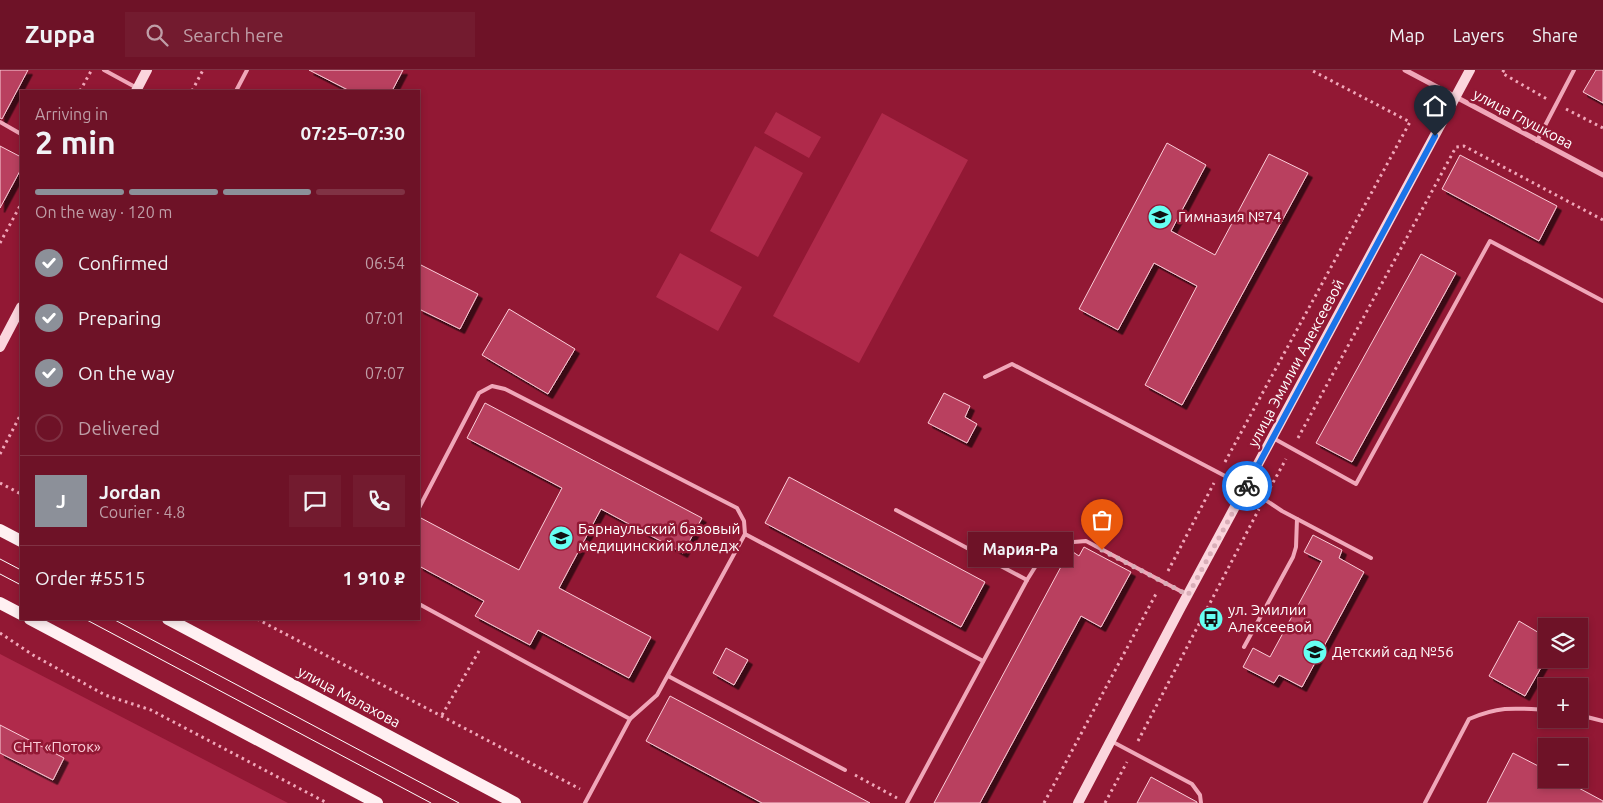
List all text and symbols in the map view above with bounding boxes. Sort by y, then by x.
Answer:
search box [125,12,475,57]
text: Zuppa [25,21,95,48]
icon: search [143,21,171,49]
text: Search here [183,24,284,46]
text: Map [1389,25,1425,45]
text: Layers [1453,25,1504,45]
text: Share [1532,25,1578,45]
pin [1414,85,1456,136]
street label: улица Глушкова [1470,85,1576,152]
icon: home [1421,92,1449,120]
text: Arriving in [35,105,108,123]
text: 07:25–07:30 [300,122,405,144]
text: 2 min [35,124,116,160]
text: On the way · 120 m [35,203,172,221]
school or university icon: Гимназия №74 [1147,204,1173,230]
place label: Гимназия №74 [1178,208,1282,225]
icon: check [35,249,63,277]
text: Confirmed [78,252,169,274]
text: 06:54 [365,254,405,272]
street label: улица Эмилии Алексеевой [1244,276,1347,450]
icon: check [35,304,63,332]
text: Preparing [78,307,162,329]
text: 07:01 [365,309,405,327]
icon: check [35,359,63,387]
text: On the way [78,362,175,384]
text: 07:07 [365,364,405,382]
text: Delivered [78,417,160,439]
courier [1222,461,1272,511]
icon: bike [1233,472,1261,500]
button: chat [289,475,341,527]
button: phone [353,475,405,527]
text: Jordan [99,481,161,503]
text: J [56,490,66,512]
pin [1081,499,1123,550]
text: Courier · 4.8 [99,503,185,521]
icon: bag [1088,506,1116,534]
place label: Барнаульский базовый медицинский колледж [578,520,740,554]
school or university icon: Барнаульский базовый медицинский колледж [548,525,574,551]
callout: Мария-Ра [967,532,1072,568]
text: Мария-Ра [983,540,1058,558]
text: Order #5515 [35,567,145,589]
text: 1 910 ₽ [342,567,405,589]
place label: ул. Эмилии Алексеевой [1228,601,1312,635]
bus stop icon: ул. Эмилии Алексеевой [1198,606,1224,632]
map controls [1538,618,1588,788]
button: layers [1538,618,1588,668]
school or university icon: Детский сад №56 [1302,639,1328,665]
place label: Детский сад №56 [1332,643,1454,660]
street label: улица Малахова [295,662,404,731]
button: + [1538,678,1588,728]
park label: СНТ «Поток» [13,738,101,755]
button: − [1538,738,1588,788]

